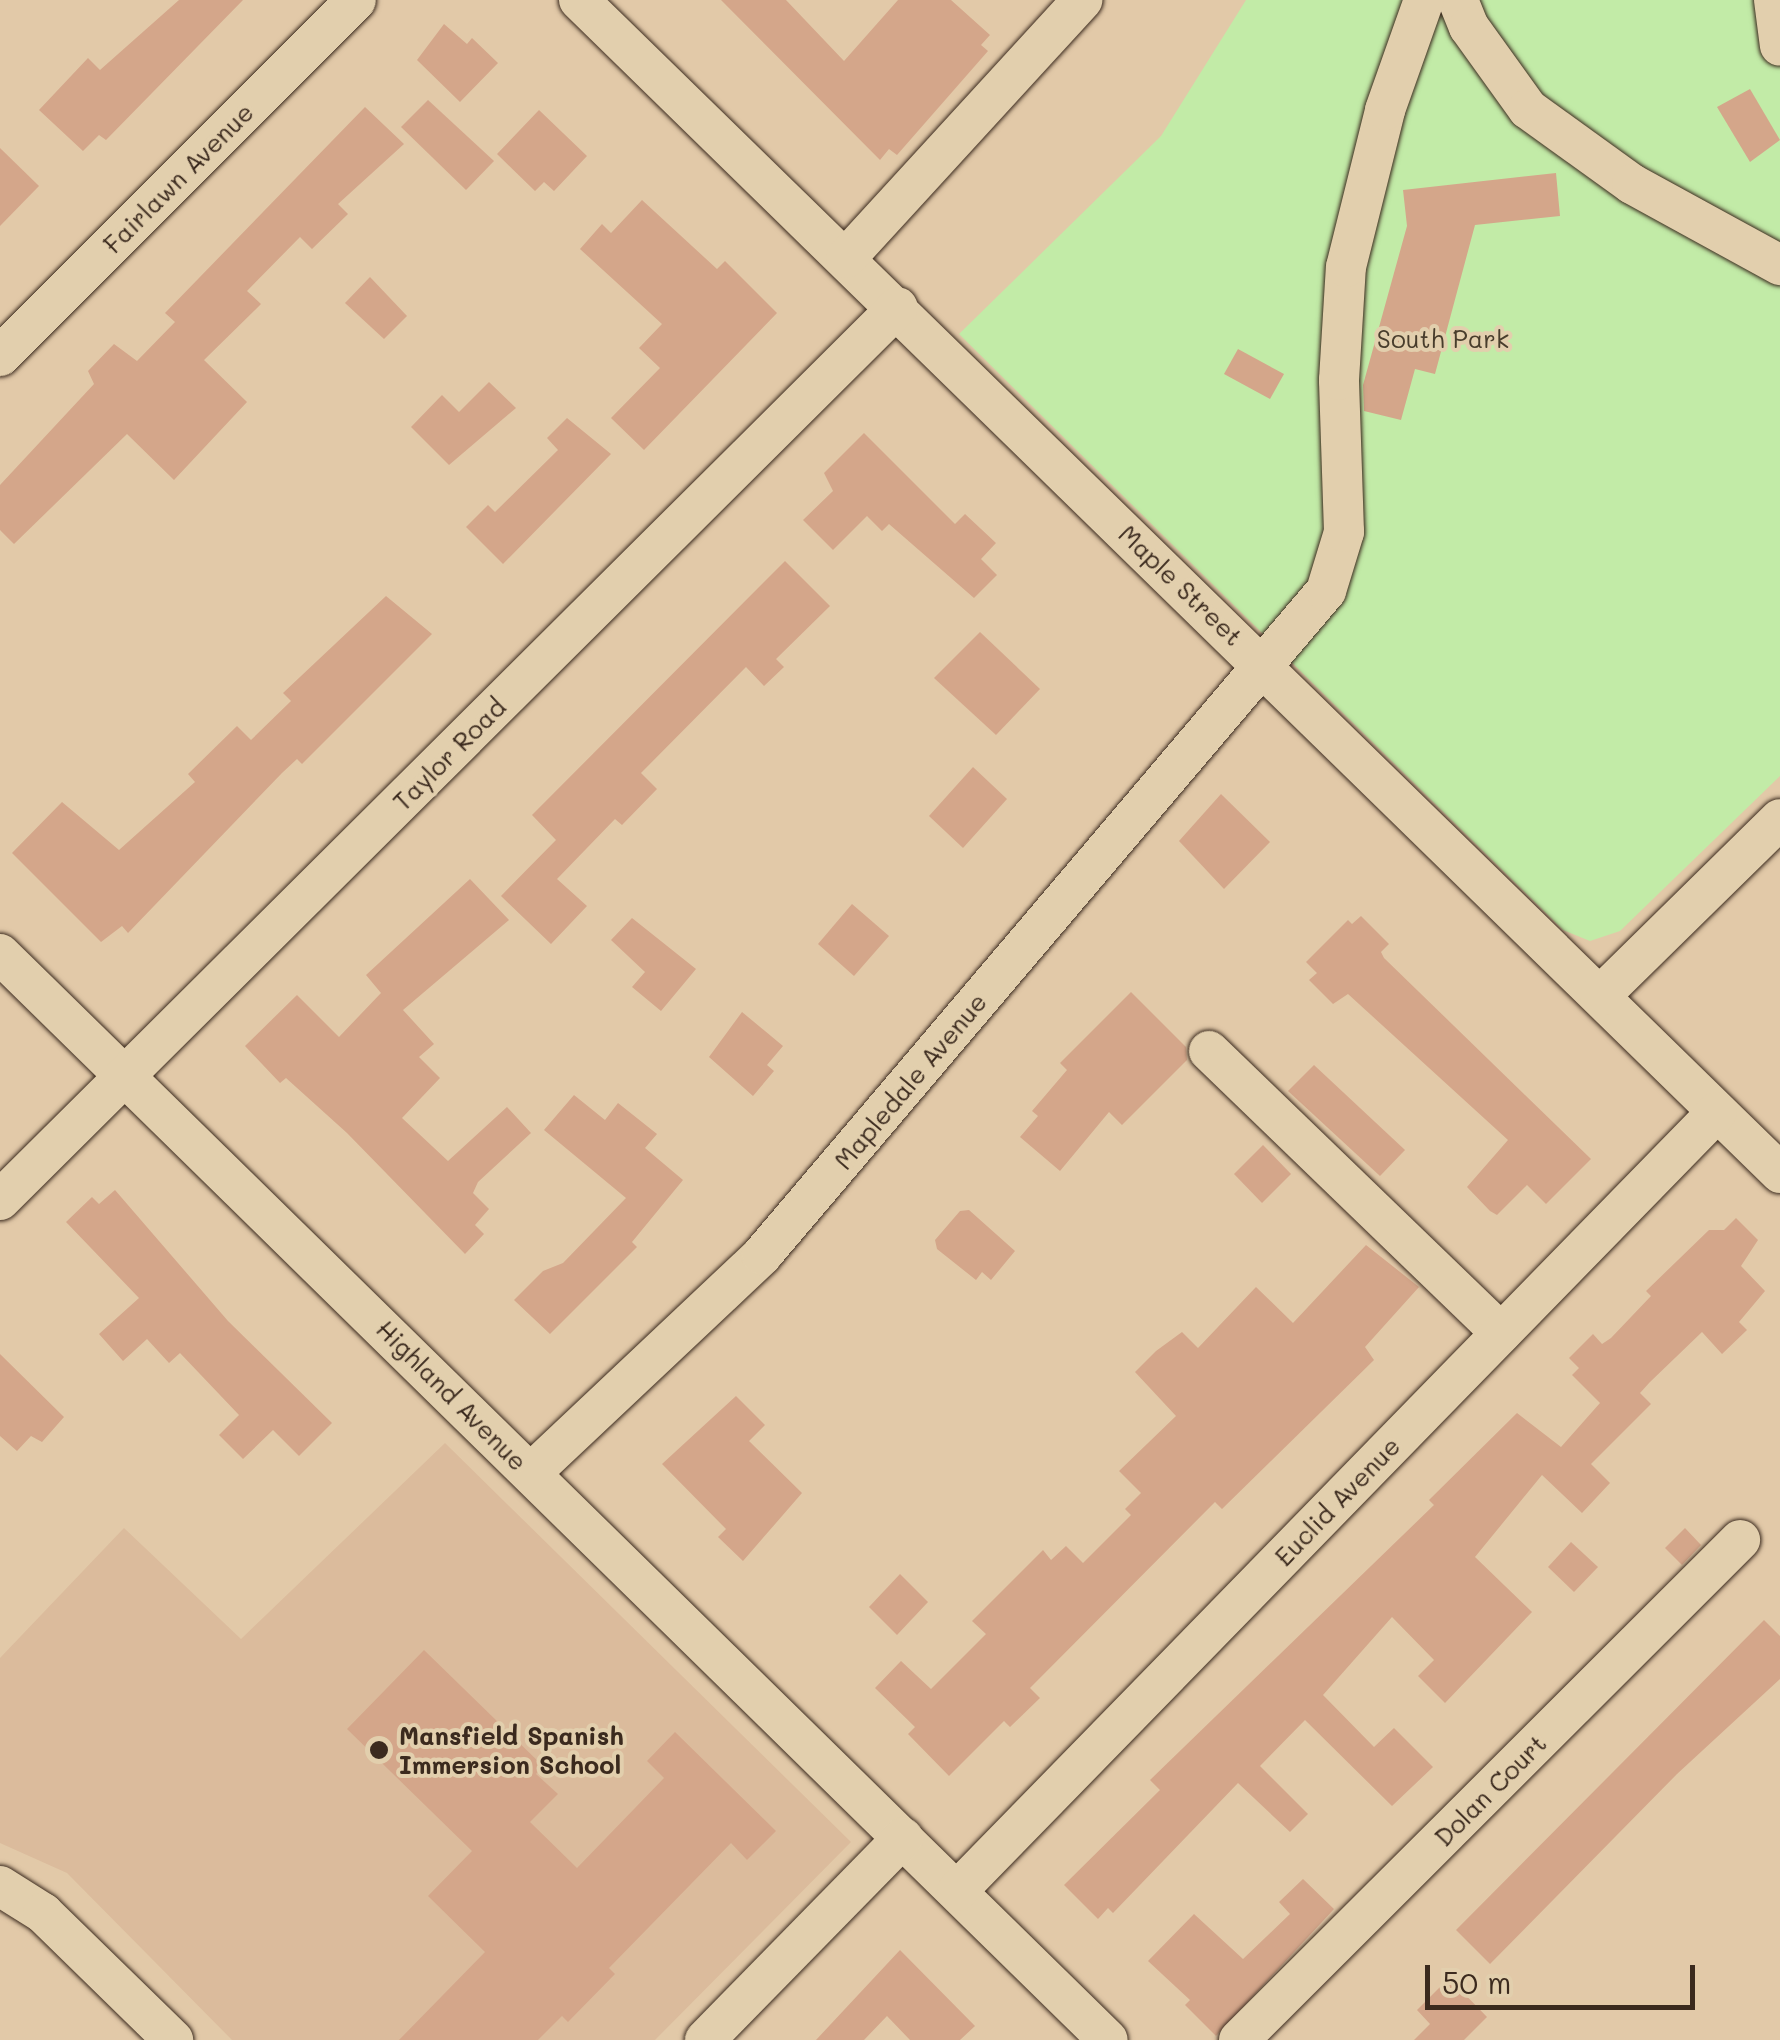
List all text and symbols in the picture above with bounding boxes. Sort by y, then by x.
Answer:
street label: Fairlawn Avenue [97,97,259,259]
park label: South Park [1377,323,1509,353]
street label: Maple Street [1113,519,1249,651]
street label: Taylor Road [387,692,511,816]
street label: Mapledale Avenue [828,987,992,1175]
street label: Highland Avenue [371,1314,533,1476]
street label: Euclid Avenue [1268,1431,1406,1571]
place label: Mansfield Spanish Immersion School [399,1721,624,1780]
street label: Dolan Court [1428,1728,1552,1852]
marker: Mansfield Spanish Immersion School [368,1739,390,1761]
scale bar [1430,1945,1700,2007]
text: 50 m [1442,1962,1512,2002]

